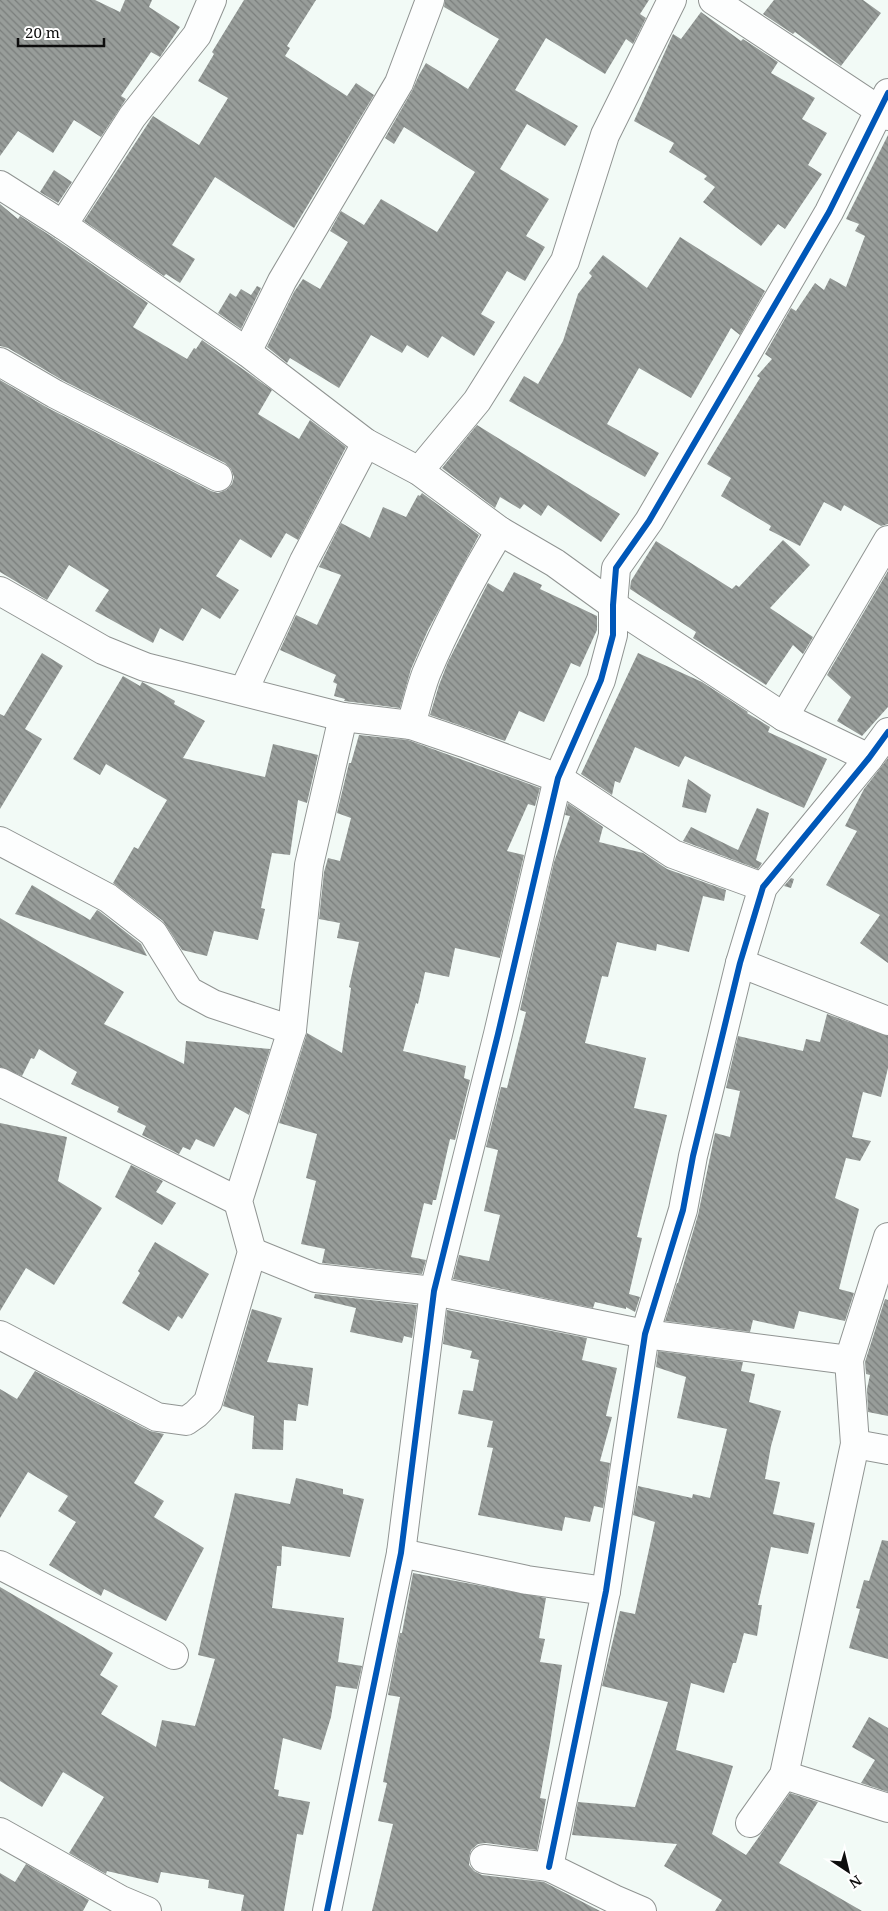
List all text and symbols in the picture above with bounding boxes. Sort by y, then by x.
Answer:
scale bar [18,15,104,47]
text: 20 m [25,22,60,42]
north arrow [823,1846,873,1896]
text: N [846,1871,866,1893]

